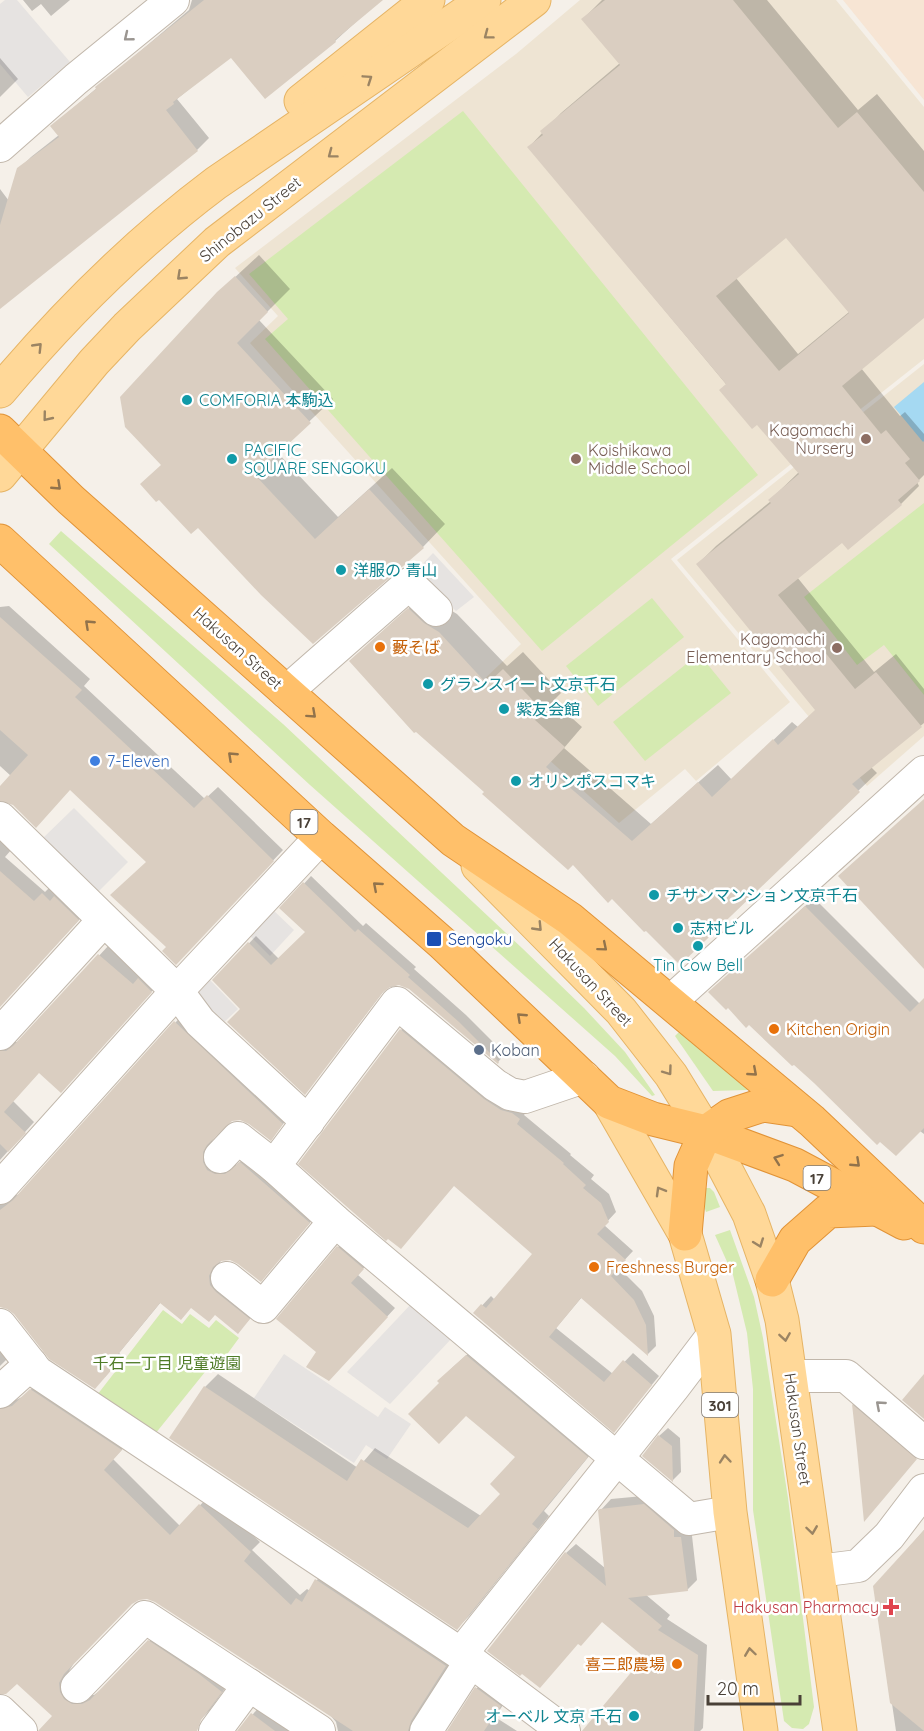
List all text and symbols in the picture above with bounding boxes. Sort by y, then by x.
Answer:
one-way arrow [483,28,494,39]
one-way arrow [124,30,135,41]
one-way arrow [361,75,372,86]
one-way arrow [328,146,339,157]
street label: Shinobazu Street [195,172,305,266]
one-way arrow [177,269,188,280]
one-way arrow [31,343,42,353]
place label: COMFORIA 本駒込 [199,390,334,410]
marker: COMFORIA 本駒込 [180,393,194,407]
one-way arrow [43,410,54,421]
place label: Kagomachi Nursery [769,420,854,458]
marker: Kagomachi Nursery [859,432,873,446]
place label: PACIFIC SQUARE SENGOKU [244,440,386,478]
place label: Koishikawa Middle School [588,440,690,478]
marker: PACIFIC SQUARE SENGOKU [225,452,239,466]
marker: Koishikawa Middle School [569,452,583,466]
one-way arrow [50,479,60,490]
place label: 洋服の 青山 [353,560,437,580]
marker: 洋服の 青山 [334,563,348,577]
street label: Hakusan Street [189,603,287,693]
one-way arrow [85,620,96,631]
place label: Kagomachi Elementary School [686,629,825,667]
place label: 藪そば [392,637,440,657]
marker: 藪そば [373,640,387,654]
marker: Kagomachi Elementary School [830,641,844,655]
place label: グランスイート文京千石 [440,674,616,694]
marker: グランスイート文京千石 [421,677,435,691]
place label: 紫友会館 [516,699,580,719]
marker: 紫友会館 [497,702,511,716]
one-way arrow [305,707,316,718]
place label: 7-Eleven [107,751,170,771]
one-way arrow [229,752,240,763]
marker: 7-Eleven [88,754,102,768]
place label: オリンポスコマキ [528,771,656,791]
marker: オリンポスコマキ [509,774,523,788]
road number: 17 [290,810,318,834]
one-way arrow [373,882,384,893]
place label: チサンマンション文京千石 [666,885,858,905]
marker: チサンマンション文京千石 [647,888,661,902]
place label: 志村ビル [690,918,754,938]
one-way arrow [531,920,542,930]
marker: 志村ビル [671,921,685,935]
place label: Sengoku [448,929,512,949]
marker: Sengoku [425,930,443,948]
street label: Hakusan Street [545,934,637,1030]
one-way arrow [596,939,607,950]
marker: Tin Cow Bell [691,939,705,953]
place label: Tin Cow Bell [653,955,743,975]
one-way arrow [518,1014,529,1025]
place label: Kitchen Origin [786,1019,890,1039]
marker: Kitchen Origin [767,1022,781,1036]
place label: Koban [491,1040,540,1060]
marker: Koban [472,1043,486,1057]
one-way arrow [661,1065,672,1076]
one-way arrow [746,1065,757,1076]
one-way arrow [774,1153,784,1166]
one-way arrow [850,1156,860,1167]
road number: 17 [804,1166,830,1190]
one-way arrow [656,1187,667,1197]
one-way arrow [752,1237,765,1248]
place label: Freshness Burger [606,1257,734,1277]
marker: Freshness Burger [587,1260,601,1274]
one-way arrow [778,1333,790,1342]
park label: 千石一丁目 児童遊園 [93,1353,241,1373]
street label: Hakusan Street [780,1371,816,1487]
road number: 301 [702,1393,738,1417]
one-way arrow [876,1401,887,1412]
one-way arrow [719,1454,732,1463]
one-way arrow [806,1526,818,1535]
place label: Hakusan Pharmacy [733,1597,879,1617]
marker: Hakusan Pharmacy [884,1600,898,1614]
one-way arrow [745,1648,757,1657]
place label: 喜三郎農場 [585,1654,665,1674]
marker: 喜三郎農場 [670,1657,684,1671]
scale bar [708,1668,800,1706]
text: 20 m [717,1677,759,1700]
place label: オーベル 文京 千石 [485,1706,622,1726]
marker: オーベル 文京 千石 [627,1709,641,1723]

